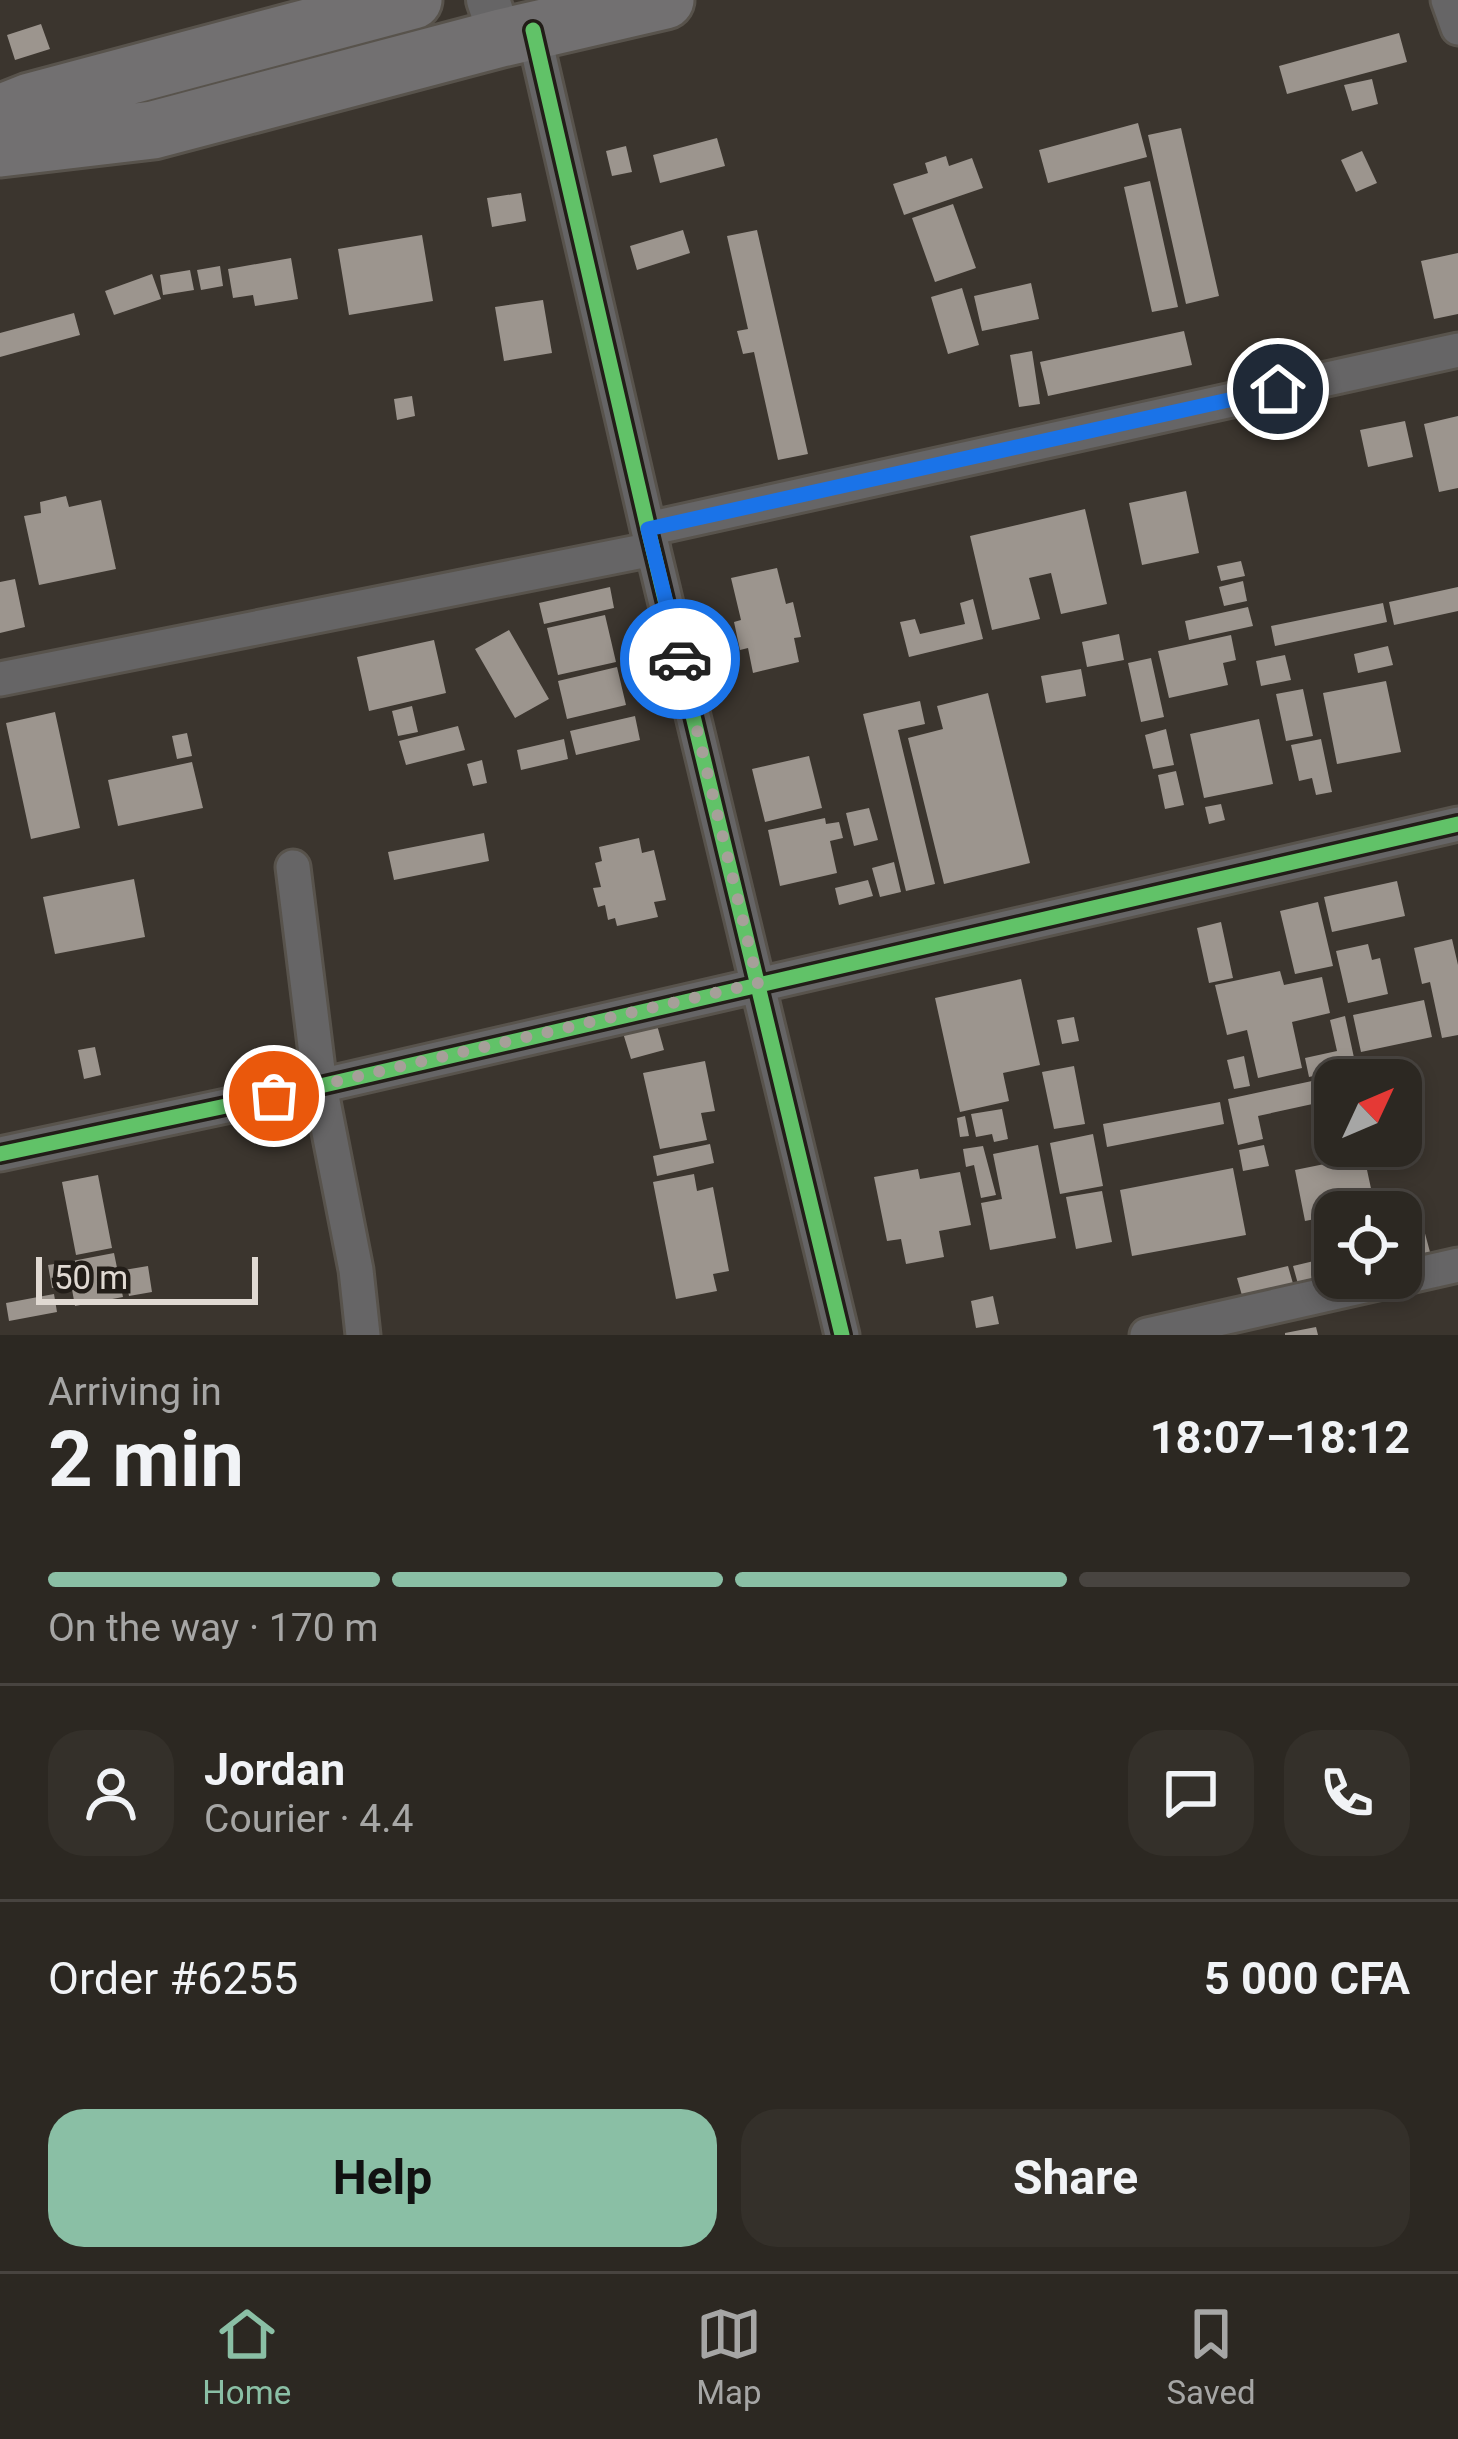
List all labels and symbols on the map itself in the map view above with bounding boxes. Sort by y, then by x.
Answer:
pin [1227,338,1329,440]
courier [620,599,740,719]
pin [223,1045,325,1147]
north arrow [1314,1059,1422,1167]
scale bar [36,1251,258,1304]

